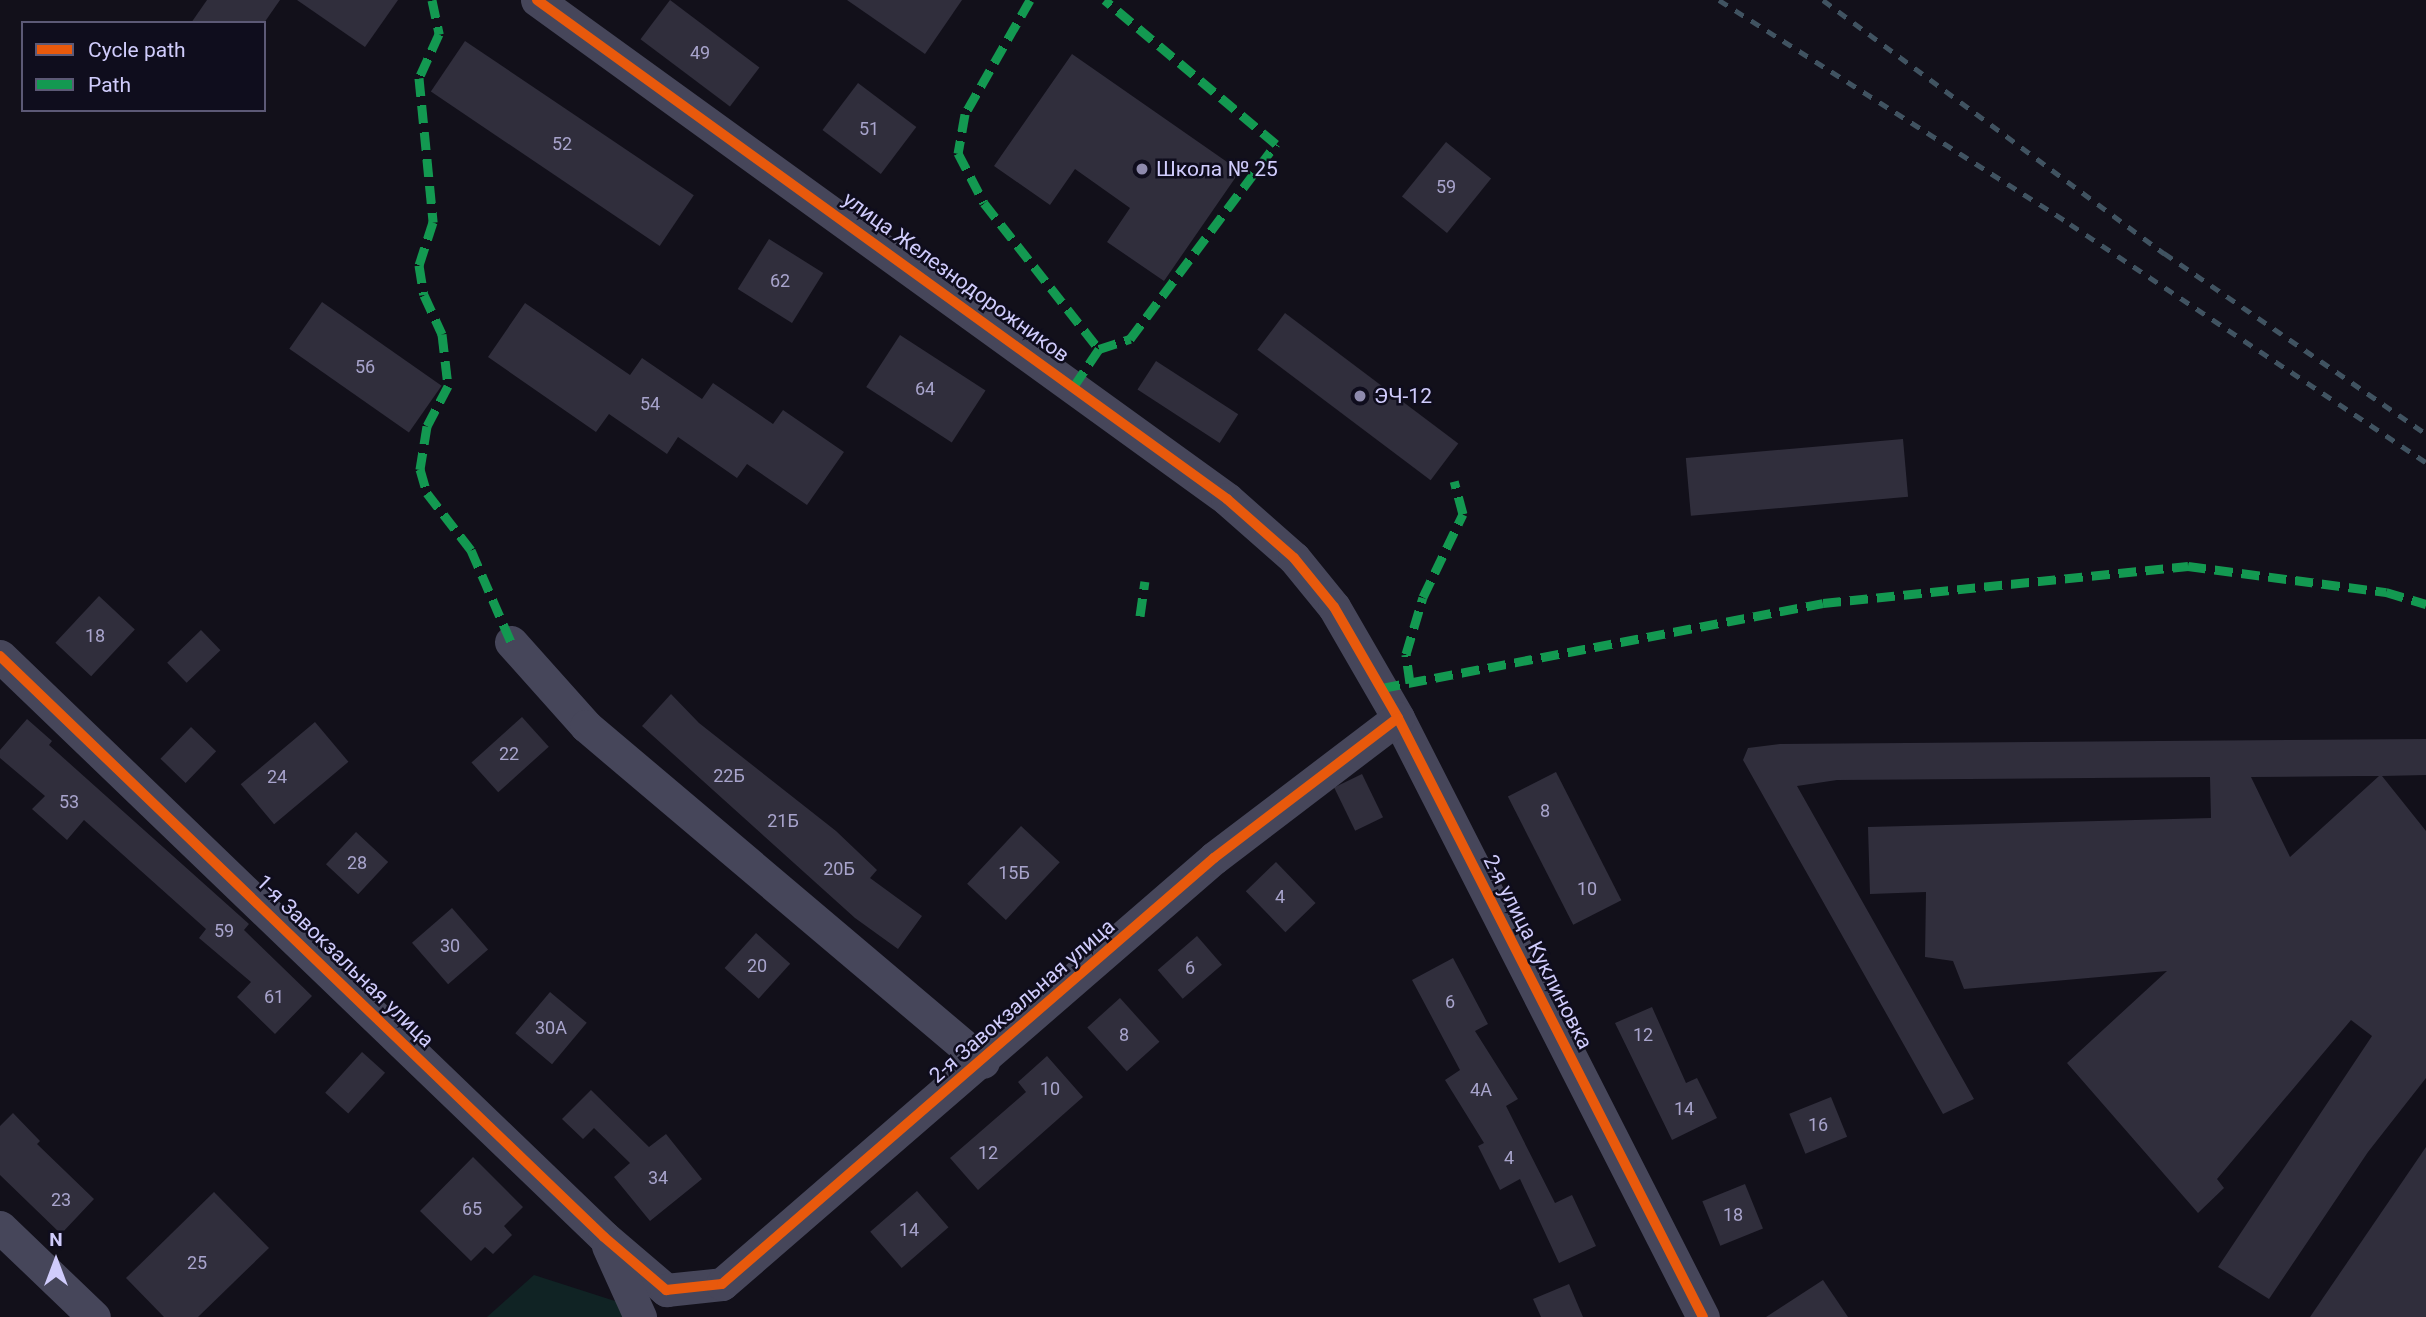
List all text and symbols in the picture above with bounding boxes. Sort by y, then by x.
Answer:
legend [21,21,266,112]
text: Cycle path [88,38,186,62]
house number: 49 [690,42,710,64]
text: Path [88,73,131,97]
house number: 51 [859,118,879,140]
house number: 52 [552,133,572,155]
place label: Школа № 25 [1156,156,1278,182]
marker: Школа № 25 [1134,161,1150,177]
house number: 59 [1436,176,1456,198]
street label: улица Железнодорожников [838,186,1074,368]
house number: 62 [770,270,790,292]
house number: 56 [355,356,375,378]
house number: 64 [915,378,935,400]
place label: ЭЧ-12 [1374,383,1432,409]
marker: ЭЧ-12 [1352,388,1368,404]
house number: 54 [640,393,660,415]
house number: 18 [85,625,105,647]
house number: 22 [499,743,519,765]
house number: 22Б [713,765,745,787]
house number: 24 [267,766,287,788]
house number: 53 [59,791,79,813]
house number: 8 [1540,800,1550,822]
house number: 21Б [767,810,799,832]
street label: 2-я улица Куклиновка [1478,851,1598,1053]
house number: 28 [347,852,367,874]
house number: 20Б [823,858,855,880]
house number: 15Б [998,862,1030,884]
street label: 1-я Завокзальная улица [251,870,439,1052]
house number: 10 [1577,878,1597,900]
house number: 4 [1275,886,1285,908]
street label: 2-я Завокзальная улица [924,914,1120,1088]
house number: 59 [214,920,234,942]
house number: 30 [440,935,460,957]
house number: 20 [747,955,767,977]
house number: 6 [1185,957,1195,979]
house number: 61 [264,986,284,1008]
house number: 6 [1445,991,1455,1013]
house number: 30А [535,1017,567,1039]
house number: 8 [1119,1024,1129,1046]
house number: 12 [1633,1024,1653,1046]
house number: 10 [1040,1078,1060,1100]
house number: 4А [1470,1079,1492,1101]
house number: 14 [1674,1098,1694,1120]
house number: 16 [1808,1114,1828,1136]
house number: 12 [978,1142,998,1164]
house number: 4 [1504,1147,1514,1169]
house number: 34 [648,1167,668,1189]
house number: 23 [51,1189,71,1211]
house number: 65 [462,1198,482,1220]
house number: 18 [1723,1204,1743,1226]
house number: 14 [899,1219,919,1241]
north arrow [21,1226,91,1296]
text: N [49,1228,63,1251]
house number: 25 [187,1252,207,1274]

